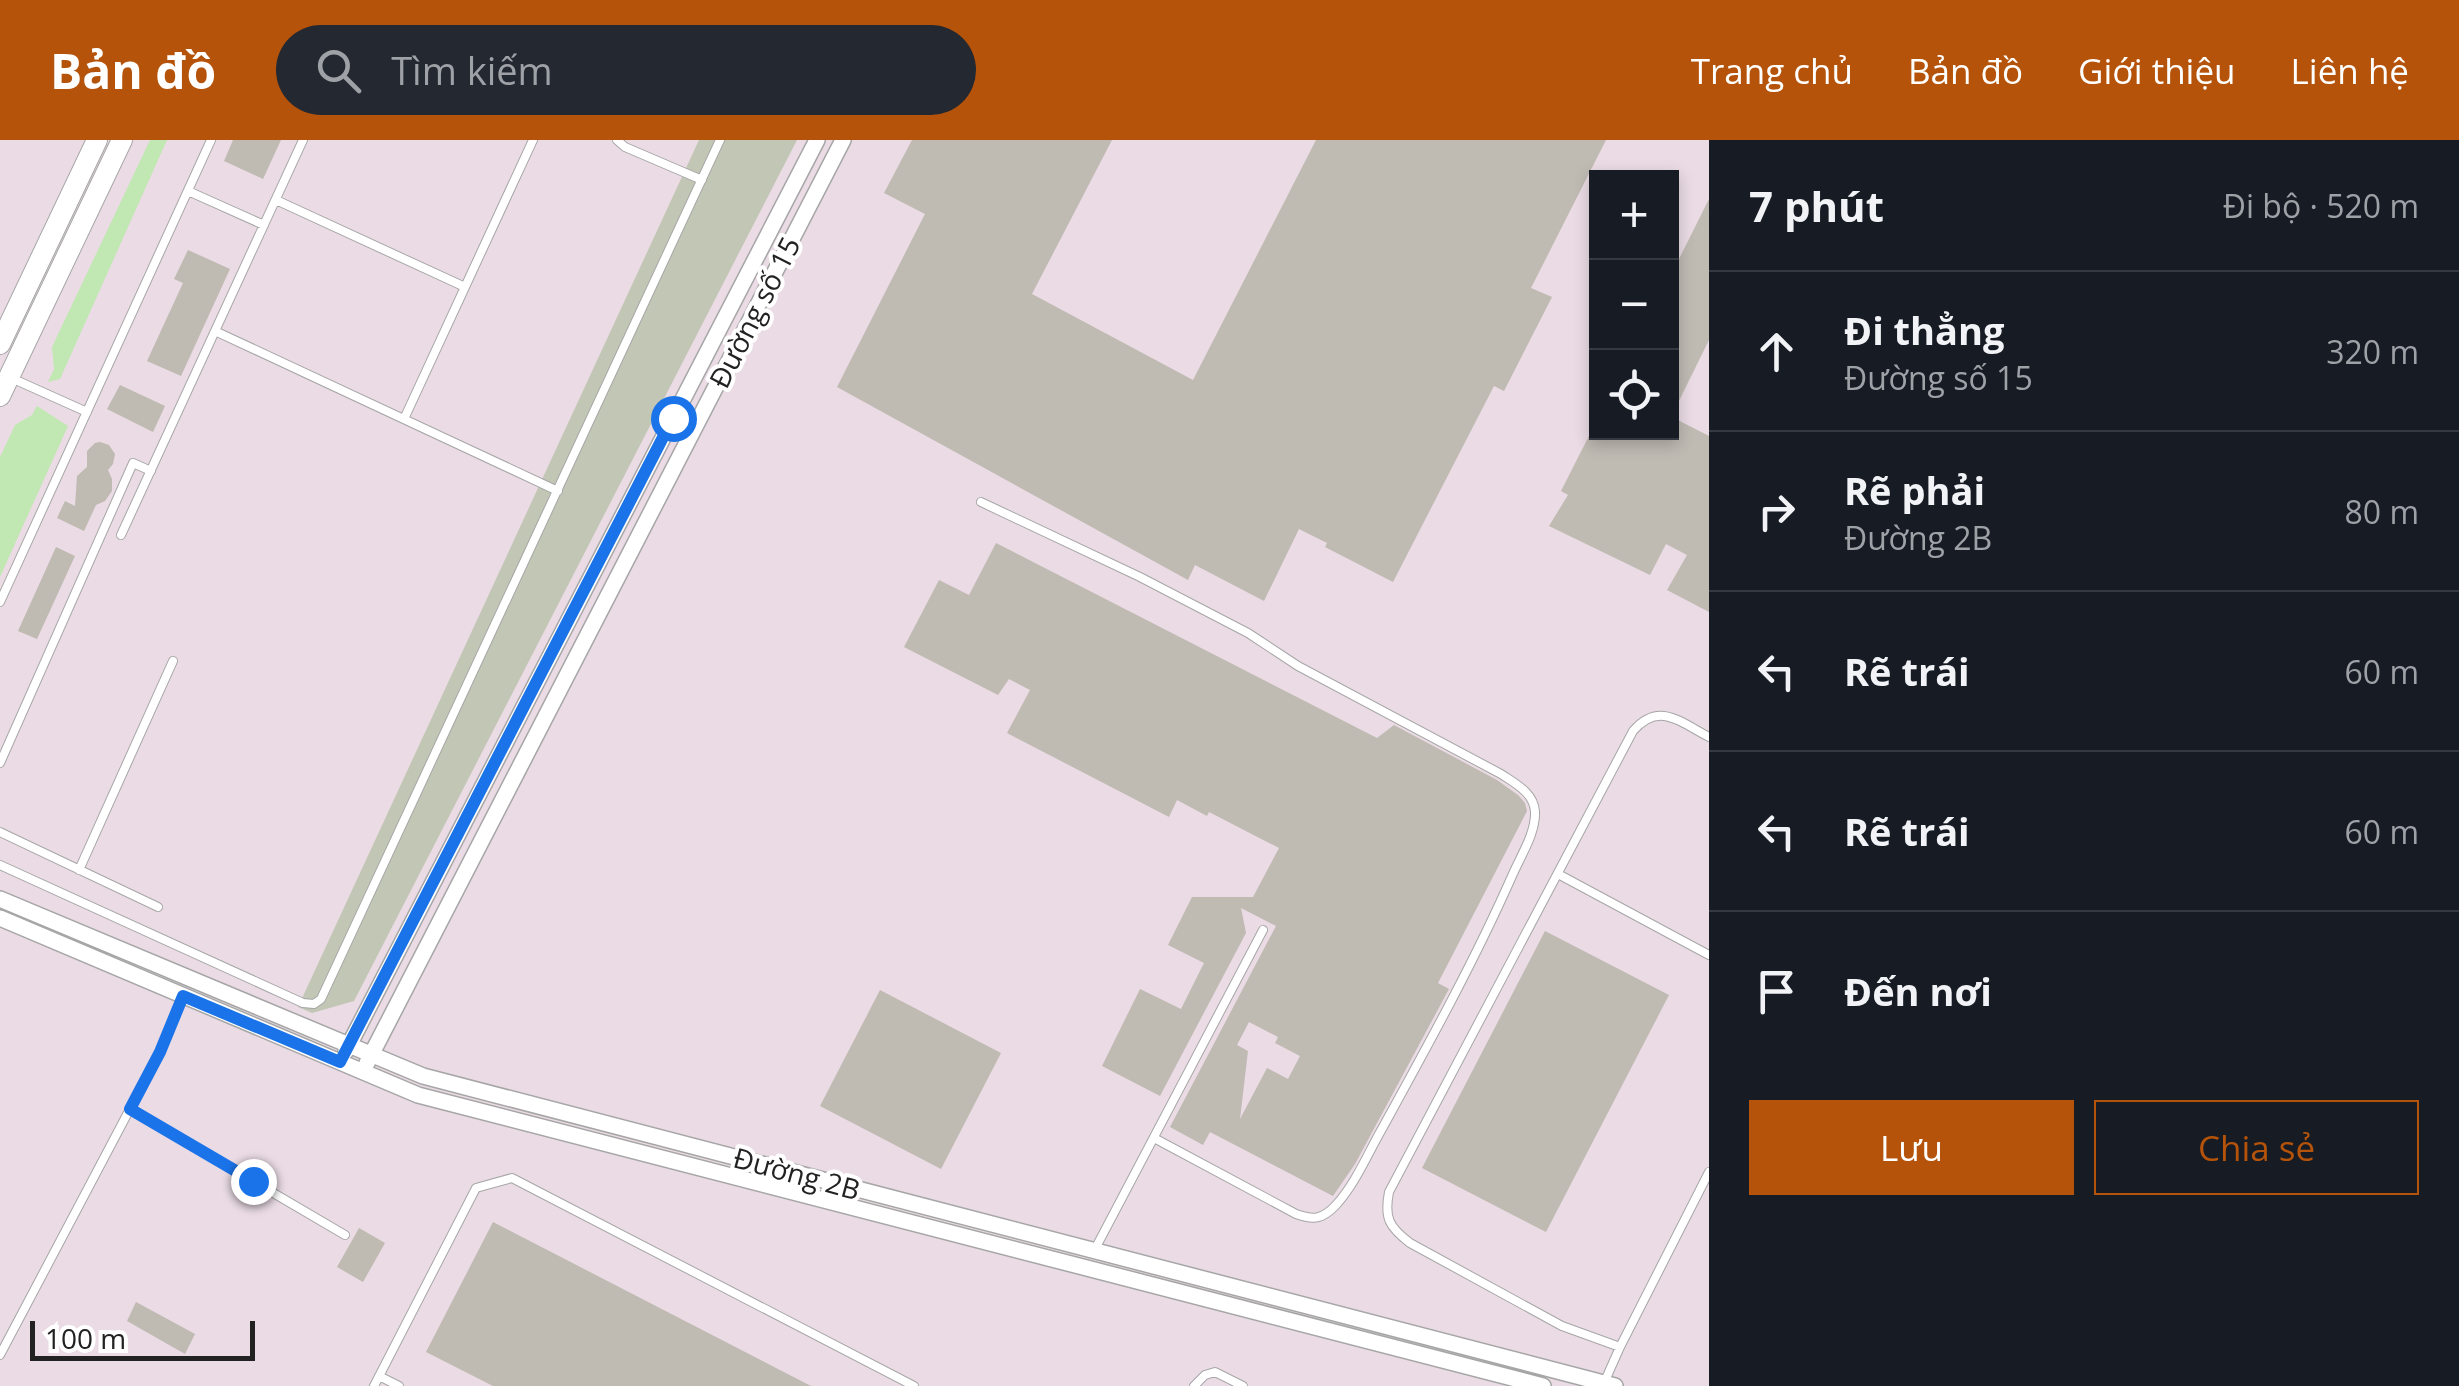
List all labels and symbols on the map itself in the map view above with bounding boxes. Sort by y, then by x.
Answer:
street label: Đường số 15 [700,230,808,394]
route start [651,396,697,442]
street label: Đường 2B [729,1138,865,1208]
route end [231,1159,277,1205]
scale bar [30,1316,255,1360]

